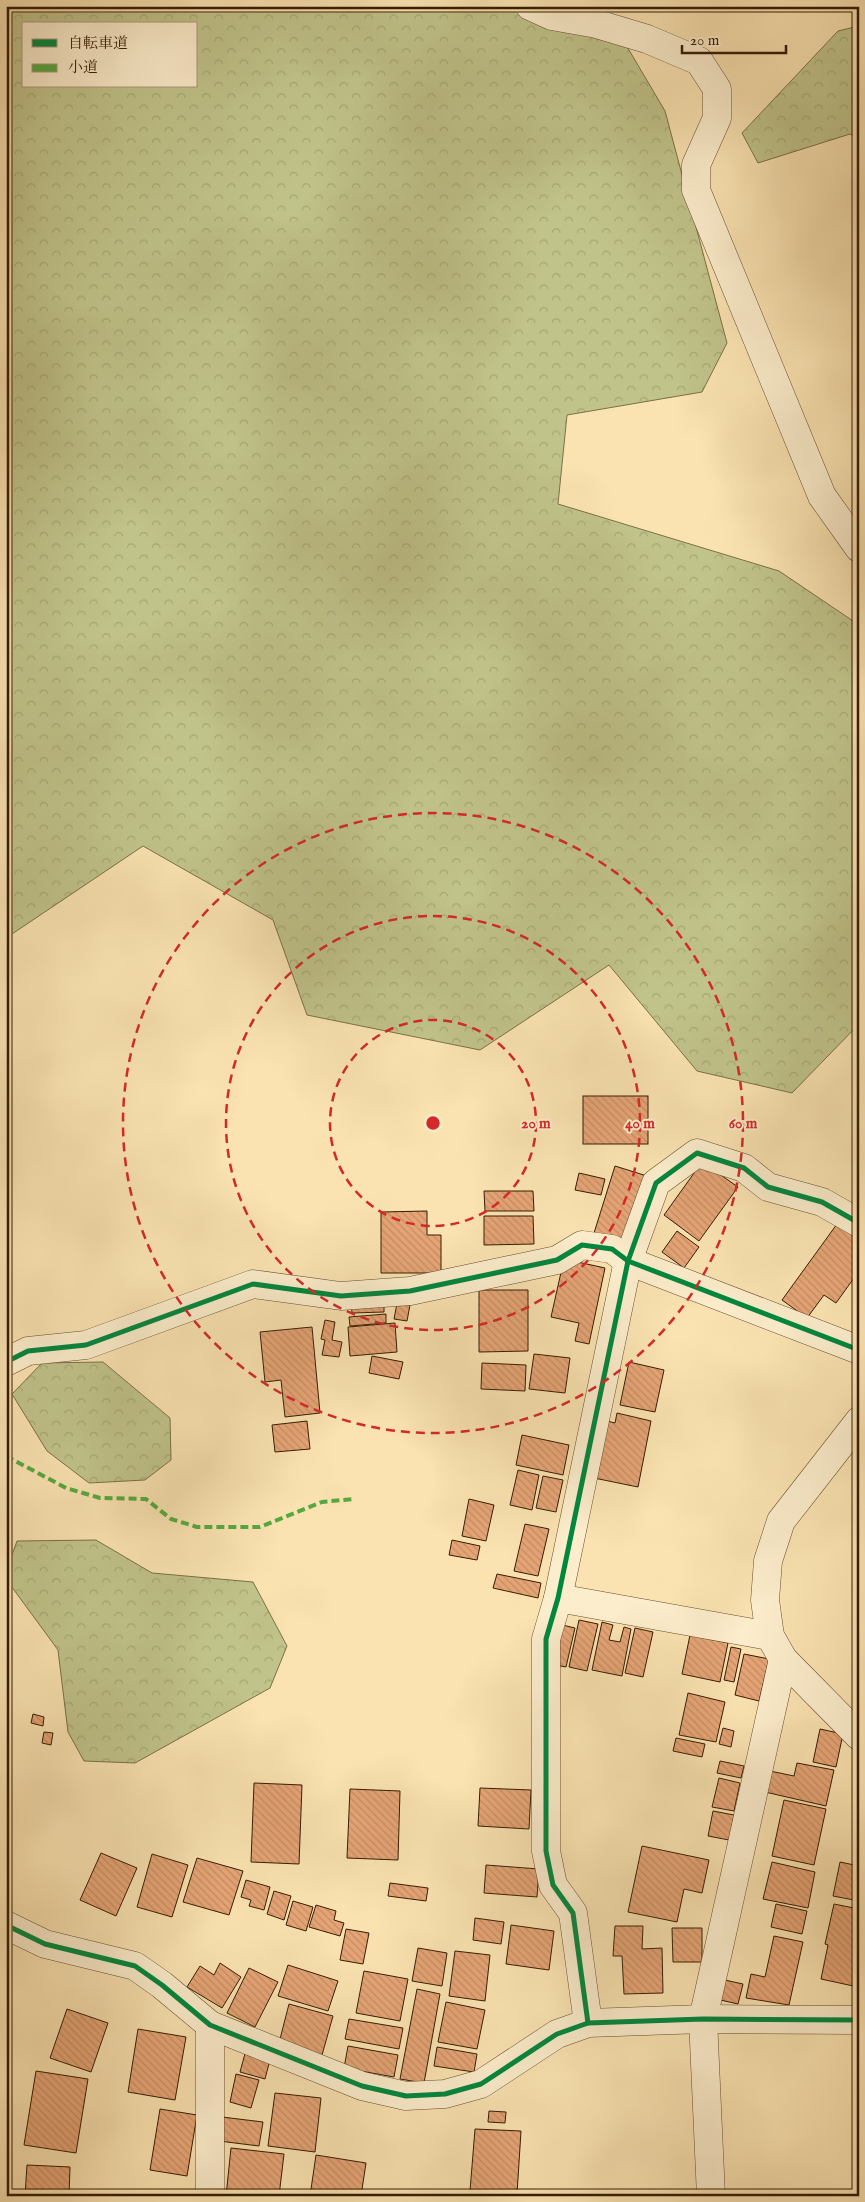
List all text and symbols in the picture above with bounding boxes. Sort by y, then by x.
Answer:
legend [22,22,198,88]
scale bar [682,22,786,54]
text: 20 m [690,31,720,50]
text: 自転車道 [68,34,128,53]
text: 小道 [68,58,98,77]
centre of rings [424,1114,442,1132]
text: 20 m [521,1114,551,1133]
text: 40 m [625,1114,655,1133]
text: 60 m [729,1114,758,1133]

